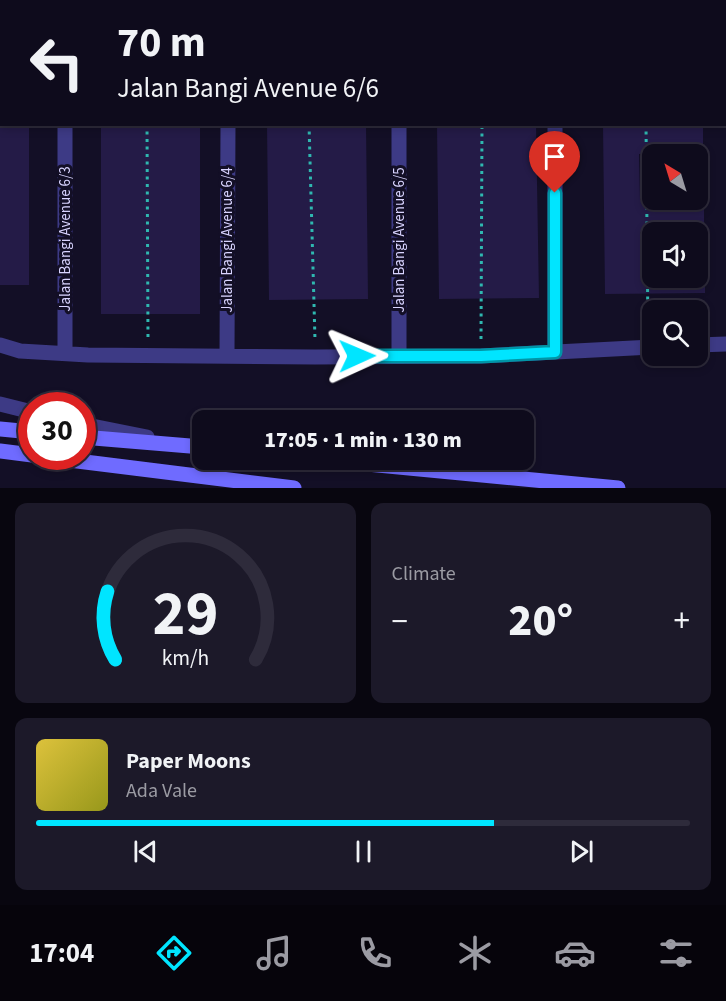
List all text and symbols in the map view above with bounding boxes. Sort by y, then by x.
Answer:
text: 70 m [117,13,206,73]
icon: left [18,24,96,102]
text: Jalan Bangi Avenue 6/6 [117,69,379,108]
pin [529,131,580,193]
icon: arrive [538,140,571,173]
north arrow [642,144,708,210]
map controls [642,144,708,366]
street label: Jalan Bangi Avenue 6/3 [55,166,76,312]
street label: Jalan Bangi Avenue 6/4 [217,167,238,313]
street label: Jalan Bangi Avenue 6/5 [389,167,410,313]
button: sound [642,222,708,288]
button: search [642,300,708,366]
position arrow [325,324,389,388]
speed limit sign: 30 [18,392,96,470]
text: 17:05 · 1 min · 130 m [264,424,462,456]
text: Climate [392,560,456,588]
text: 29 [152,570,218,659]
text: 20° [508,589,573,653]
text: − [392,598,408,645]
text: + [674,598,690,645]
text: km/h [161,643,209,674]
text: Paper Moons [126,745,251,777]
text: Ada Vale [126,777,197,805]
icon: previous [129,835,162,868]
icon: pause [347,835,380,868]
icon: next [565,835,598,868]
icon: directions [153,932,195,974]
icon: music [253,932,295,974]
icon: phone [354,932,396,974]
icon: climate [454,932,496,974]
icon: car [554,932,596,974]
icon: filters [655,932,697,974]
text: 17:04 [29,934,94,973]

